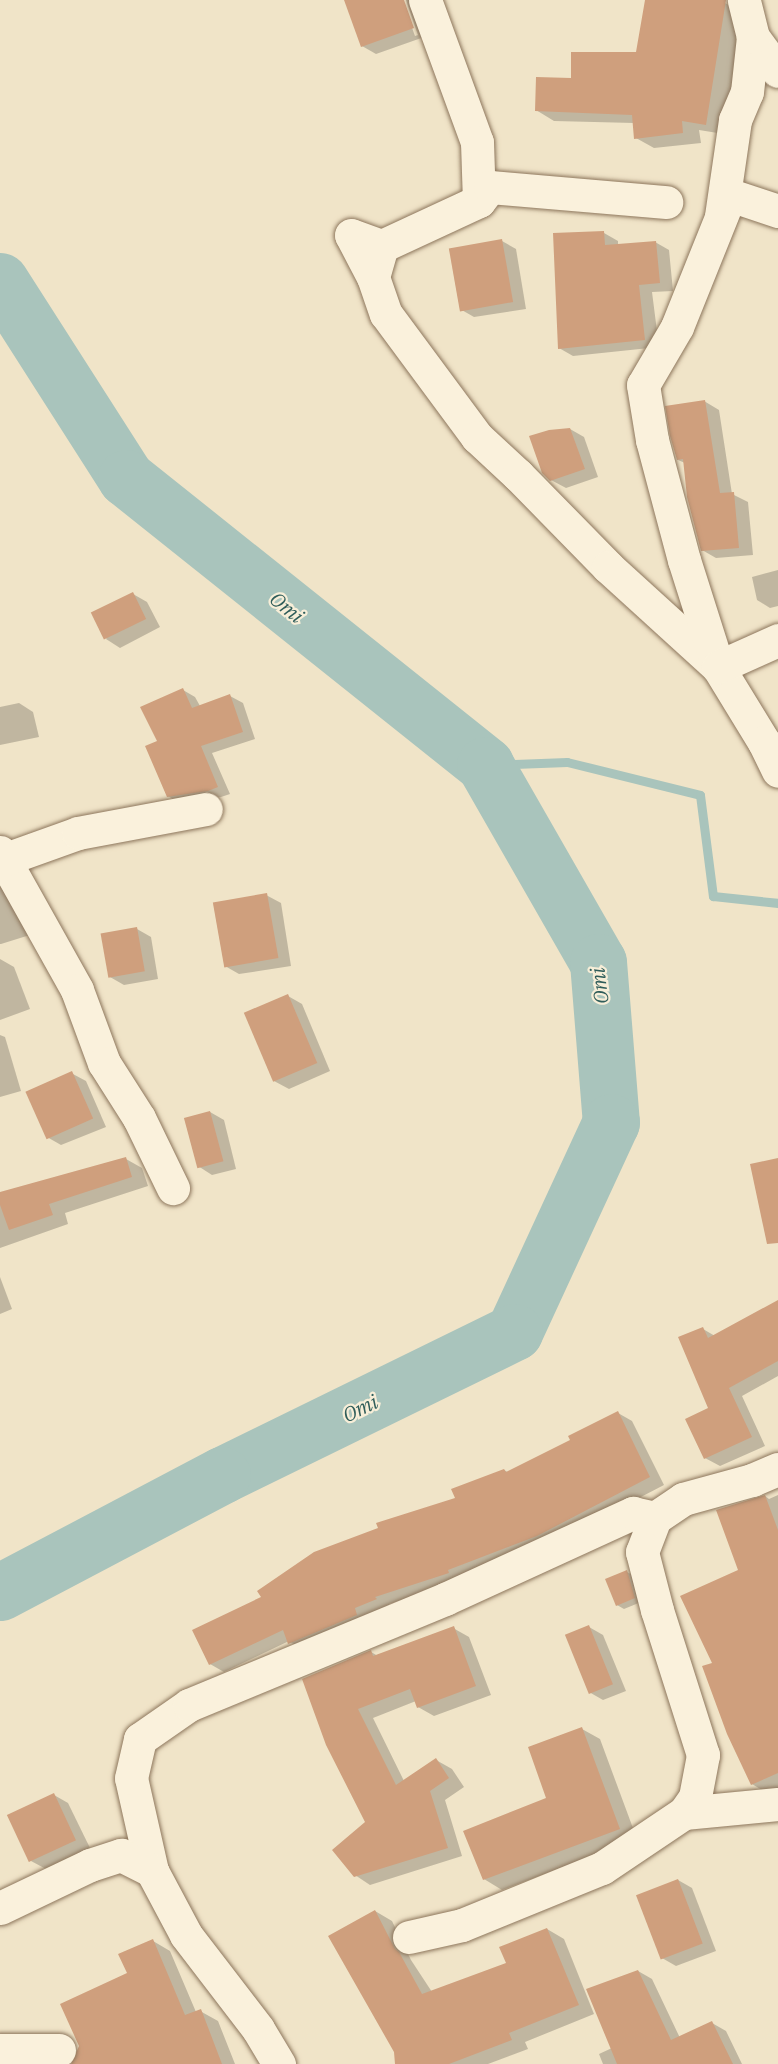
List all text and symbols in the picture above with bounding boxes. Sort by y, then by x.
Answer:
water label: Omi [265,586,309,628]
water label: Omi [585,967,613,1005]
water label: Omi [338,1389,382,1427]

